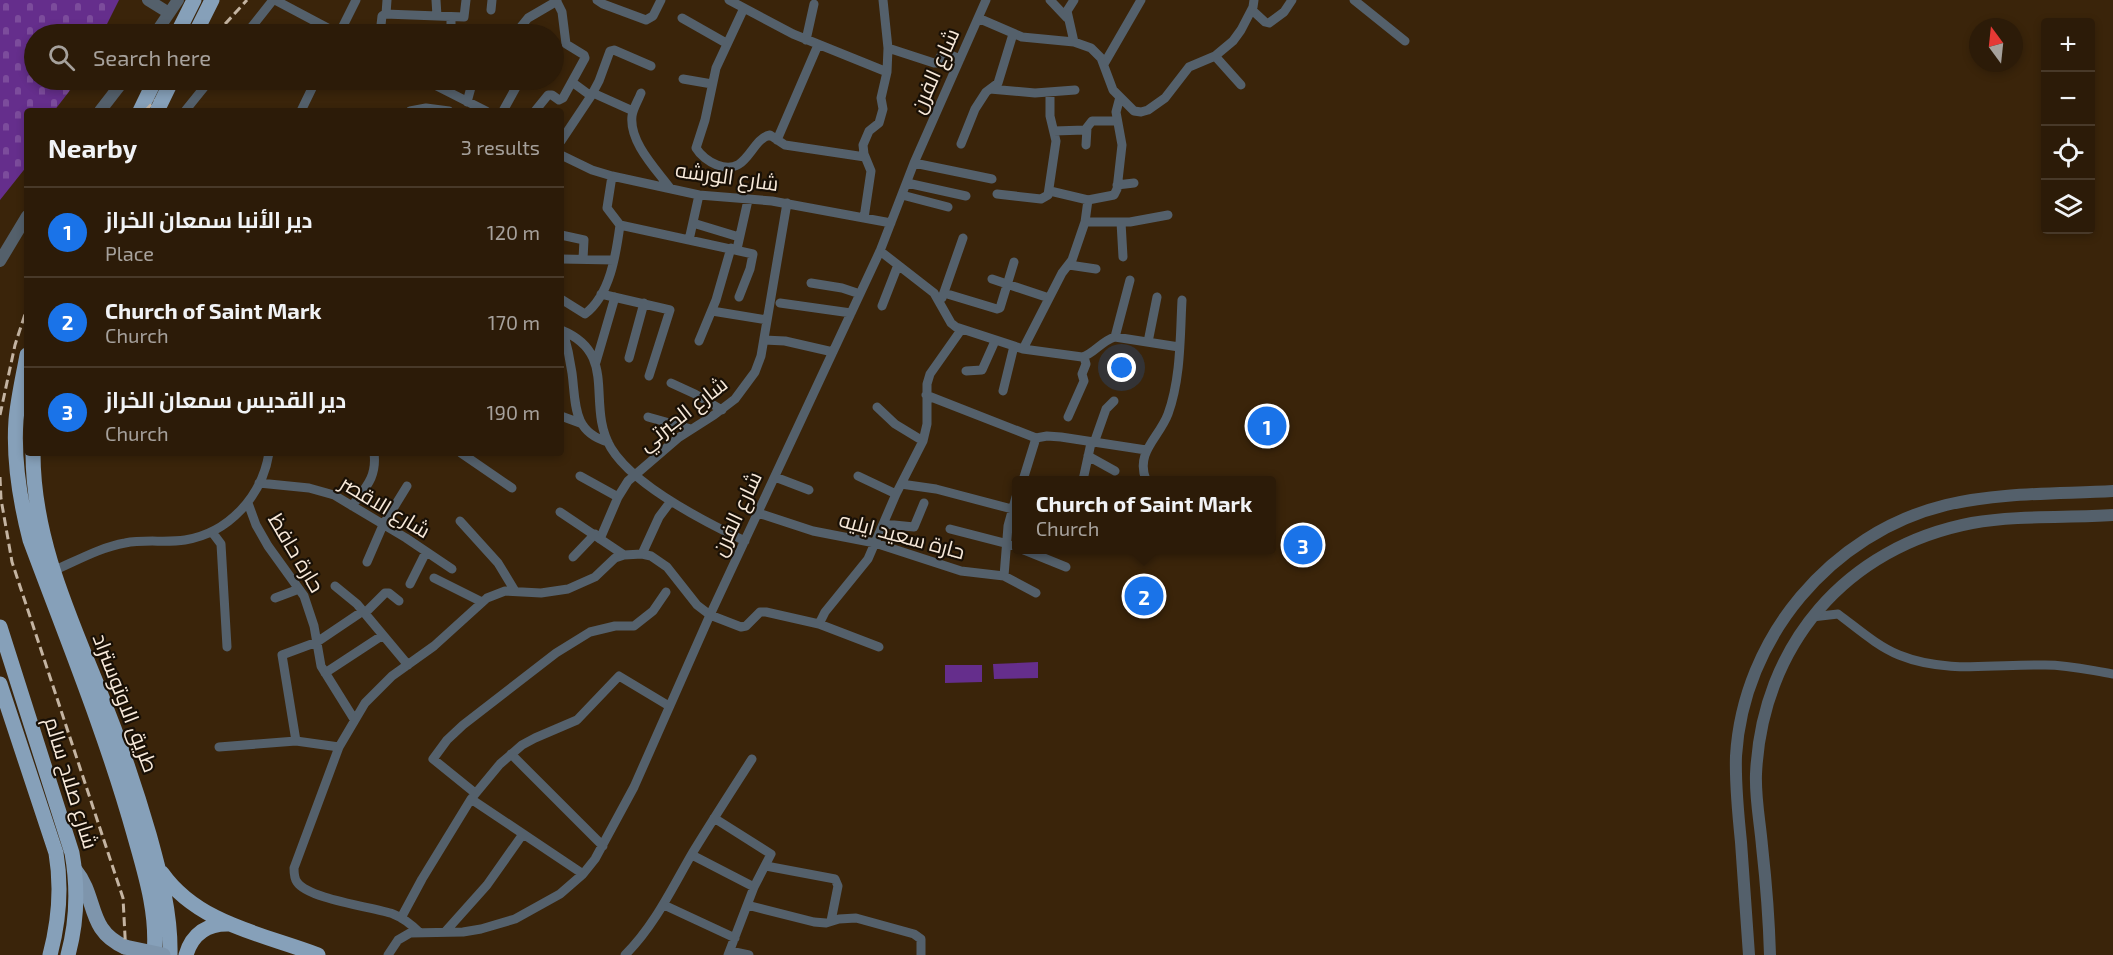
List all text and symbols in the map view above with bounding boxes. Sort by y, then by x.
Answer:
north arrow [1969,18,2023,72]
map controls [2041,18,2095,234]
button: + [2041,18,2095,72]
search box [24,24,564,90]
street label: شارع الفرن [904,24,966,118]
icon: search [45,41,78,74]
text: Search here [93,44,211,70]
button: − [2041,72,2095,126]
button: locate [2041,126,2095,180]
text: Nearby [48,132,137,163]
text: 3 results [461,135,540,159]
street label: شارع الورشه [674,156,780,198]
button: layers [2041,180,2095,234]
text: دير الأنبا سمعان الخراز [105,206,312,232]
text: 1 [63,220,72,244]
text: 120 m [487,220,540,244]
text: Place [105,241,154,265]
text: Church of Saint Mark [105,297,322,323]
text: 2 [62,310,73,334]
text: 170 m [488,310,540,334]
text: Church [105,323,169,347]
your location [1107,353,1136,382]
street label: شارع الجبرتي [633,370,735,459]
text: دير القديس سمعان الخراز [105,386,346,412]
text: 3 [62,400,73,424]
text: 190 m [487,400,540,424]
pin: 1 [1248,404,1286,448]
text: Church [105,421,169,445]
street label: شارع الفرن [705,467,769,561]
street label: شارع الاقصر [334,469,435,545]
popup [1012,476,1276,554]
text: Church of Saint Mark [1036,490,1252,516]
street label: حارة سعيد ايليه [837,506,968,564]
street label: حارة حافظ [263,508,331,597]
text: Church [1036,516,1099,540]
pin: 3 [1284,522,1322,568]
pin: 2 [1124,574,1164,618]
street label: طريق الاوتوستراد [87,630,164,776]
street label: شارع صلاح سالم [38,714,104,852]

